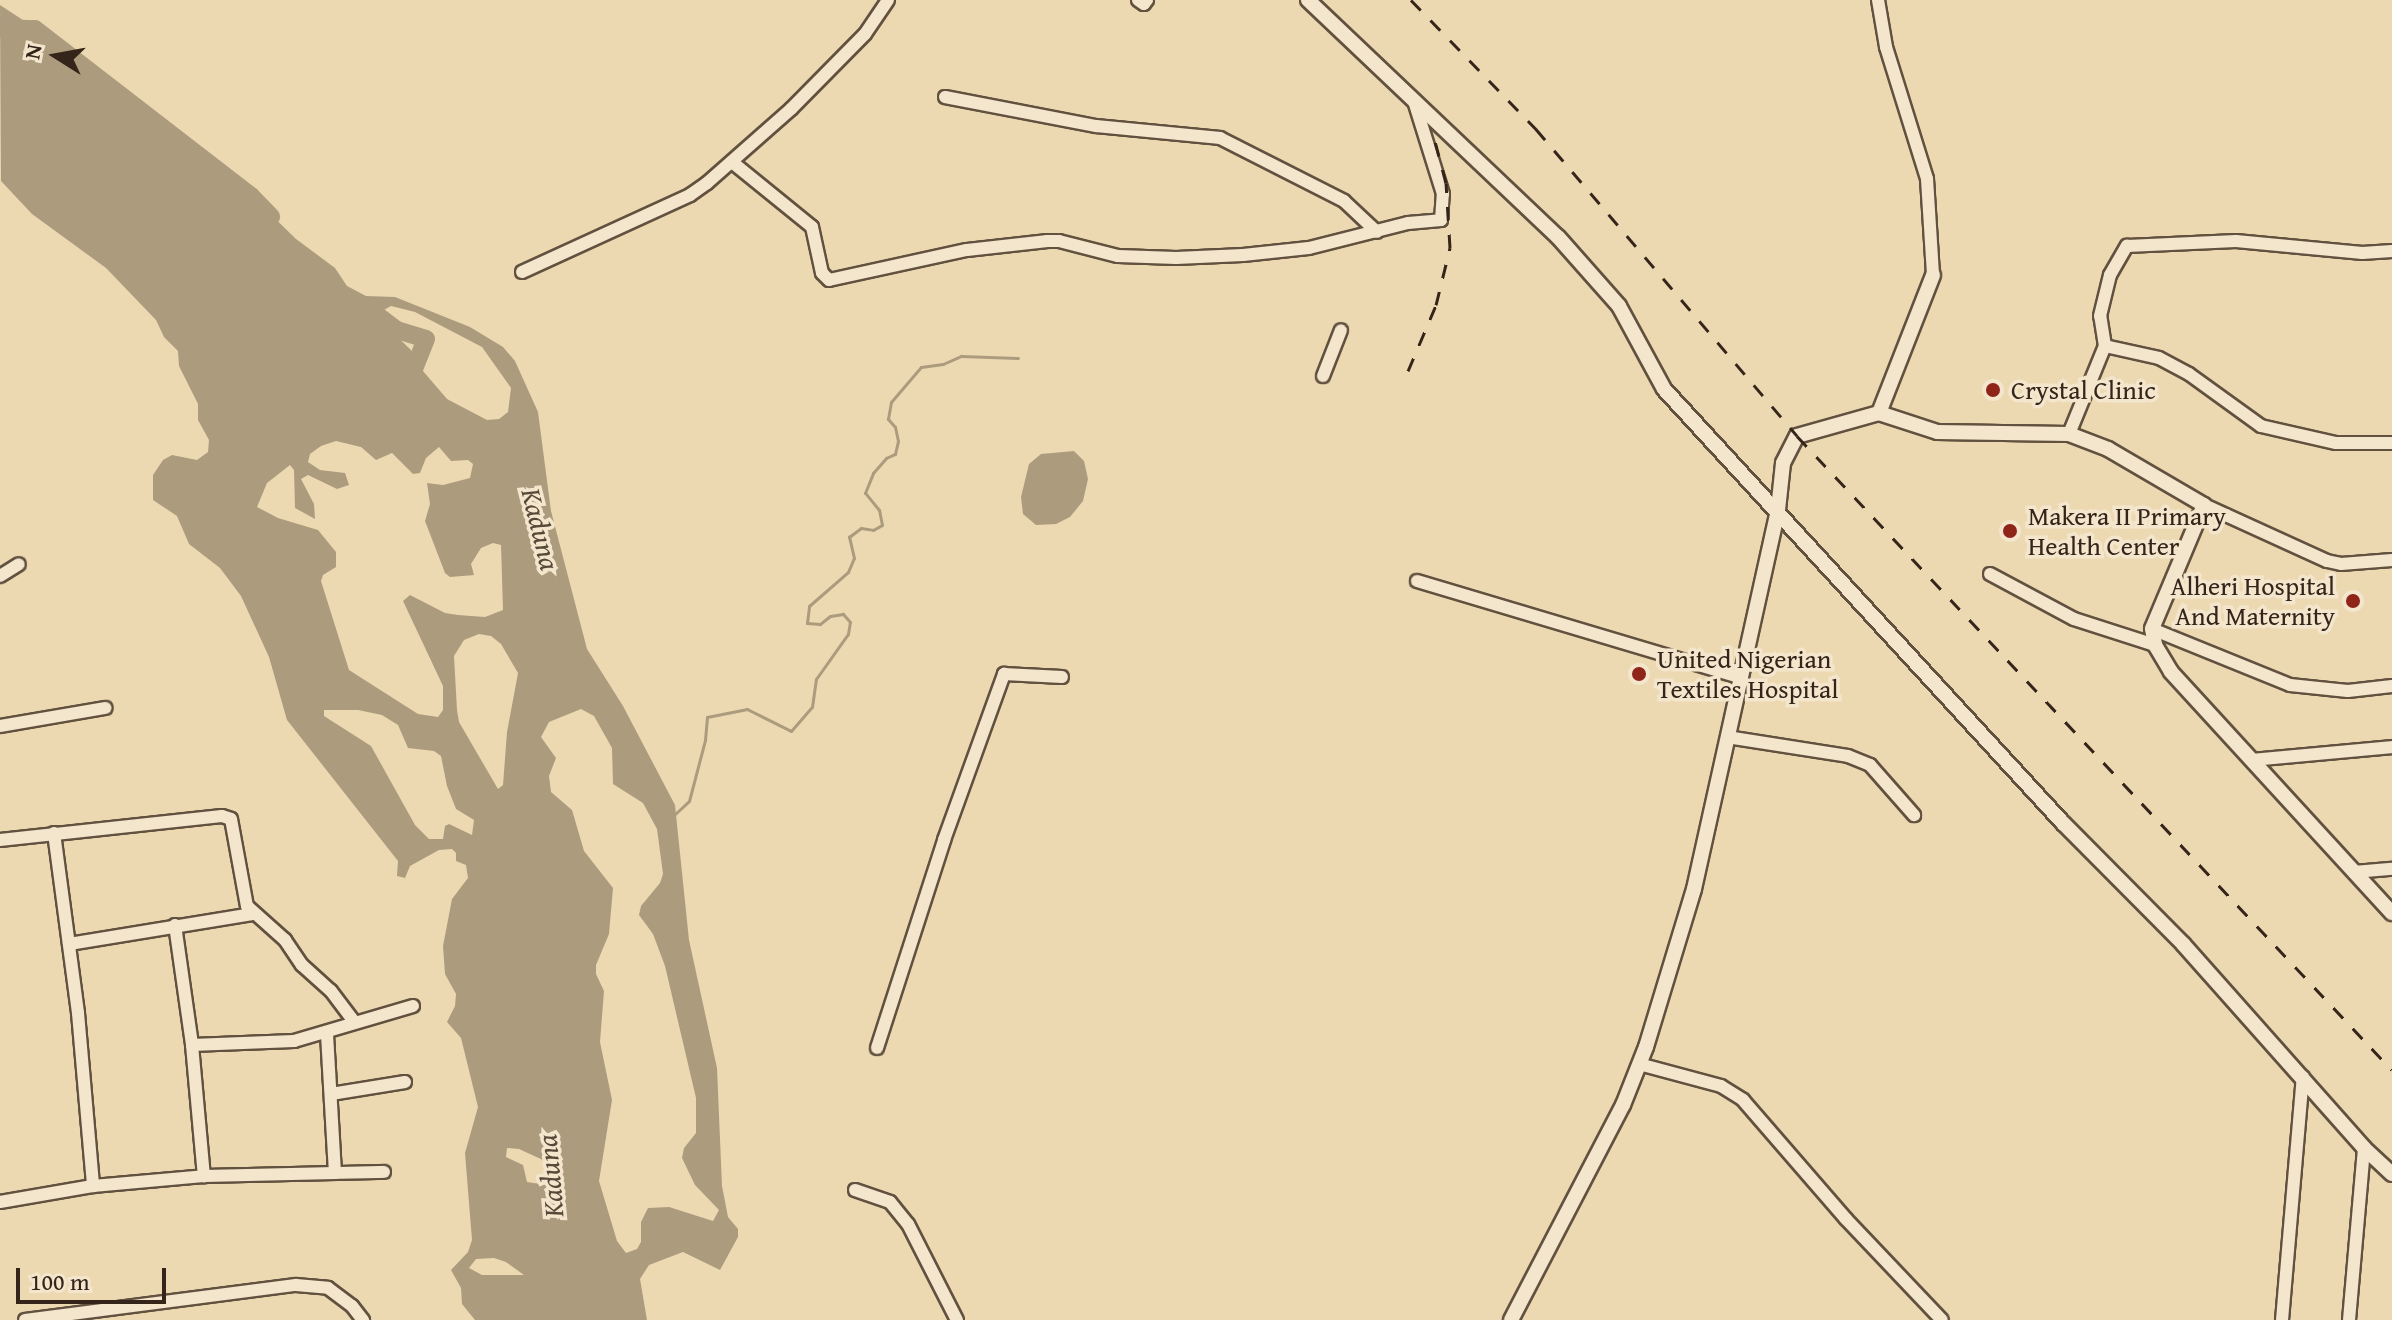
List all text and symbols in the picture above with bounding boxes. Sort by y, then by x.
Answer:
north arrow [16,16,96,96]
text: N [15,41,50,62]
place label: Crystal Clinic [2011,374,2156,406]
marker: Crystal Clinic [1982,379,2004,401]
water label: Kaduna [515,485,567,573]
place label: Makera II Primary Health Center [2028,500,2226,562]
marker: Makera II Primary Health Center [1999,520,2021,542]
place label: Alheri Hospital And Maternity [2170,570,2335,632]
marker: Alheri Hospital And Maternity [2342,590,2364,612]
place label: United Nigerian Textiles Hospital [1657,643,1839,704]
marker: United Nigerian Textiles Hospital [1628,663,1650,685]
water label: Kaduna [530,1133,570,1219]
scale bar [20,1252,170,1302]
text: 100 m [30,1264,90,1299]

